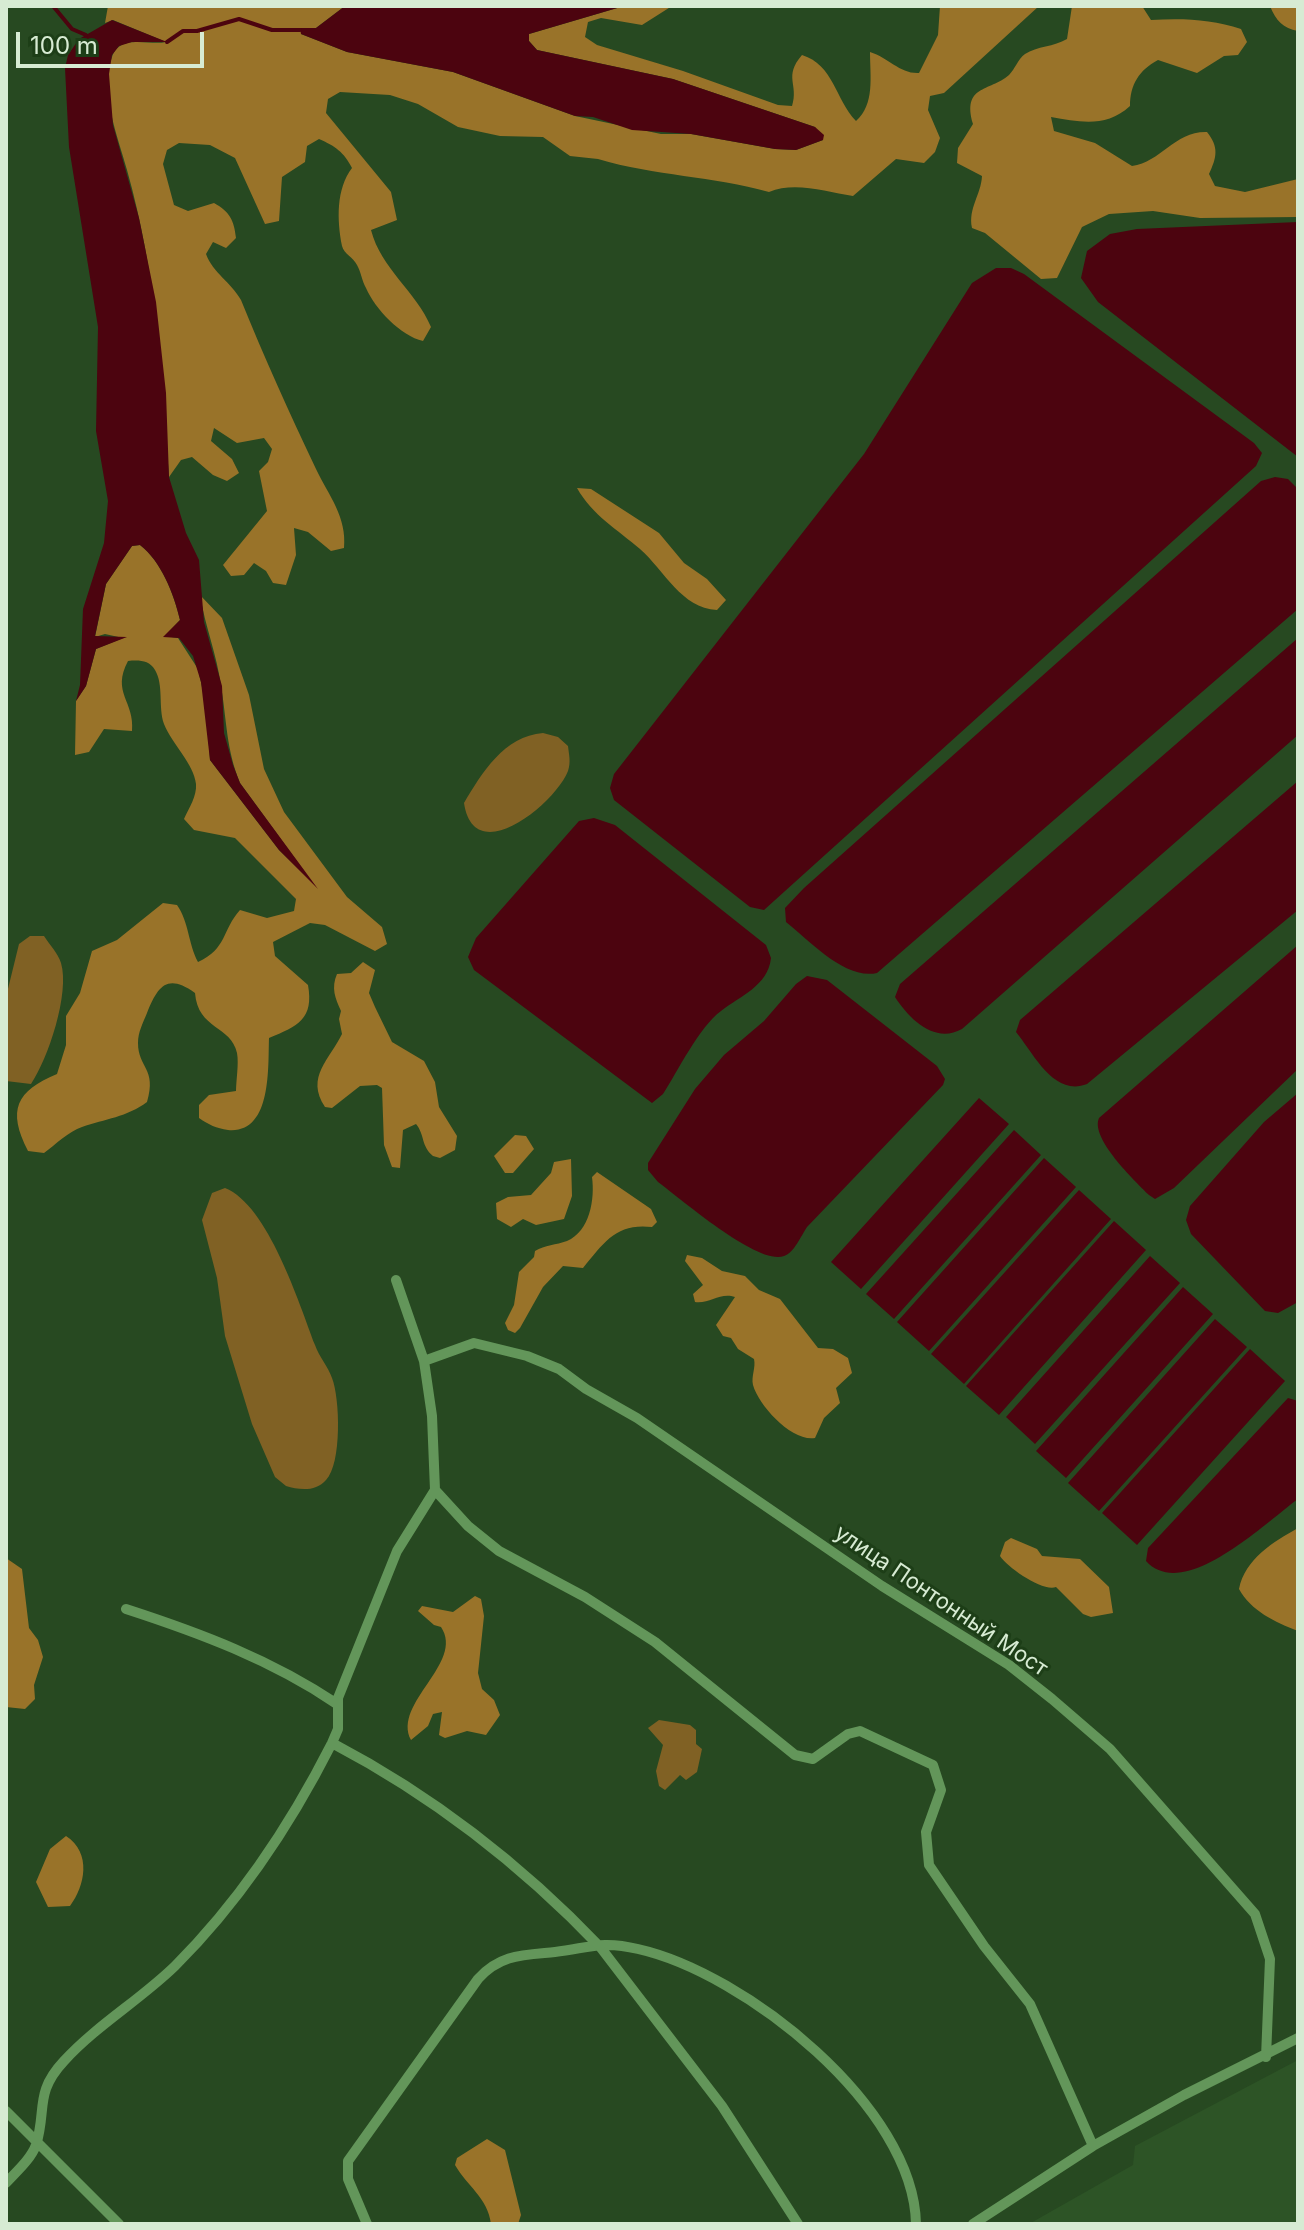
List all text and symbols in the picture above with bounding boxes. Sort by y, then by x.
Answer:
scale bar [20,16,208,66]
text: 100 m [30,31,98,60]
street label: улица Понтонный Мост [829,1520,1053,1682]

